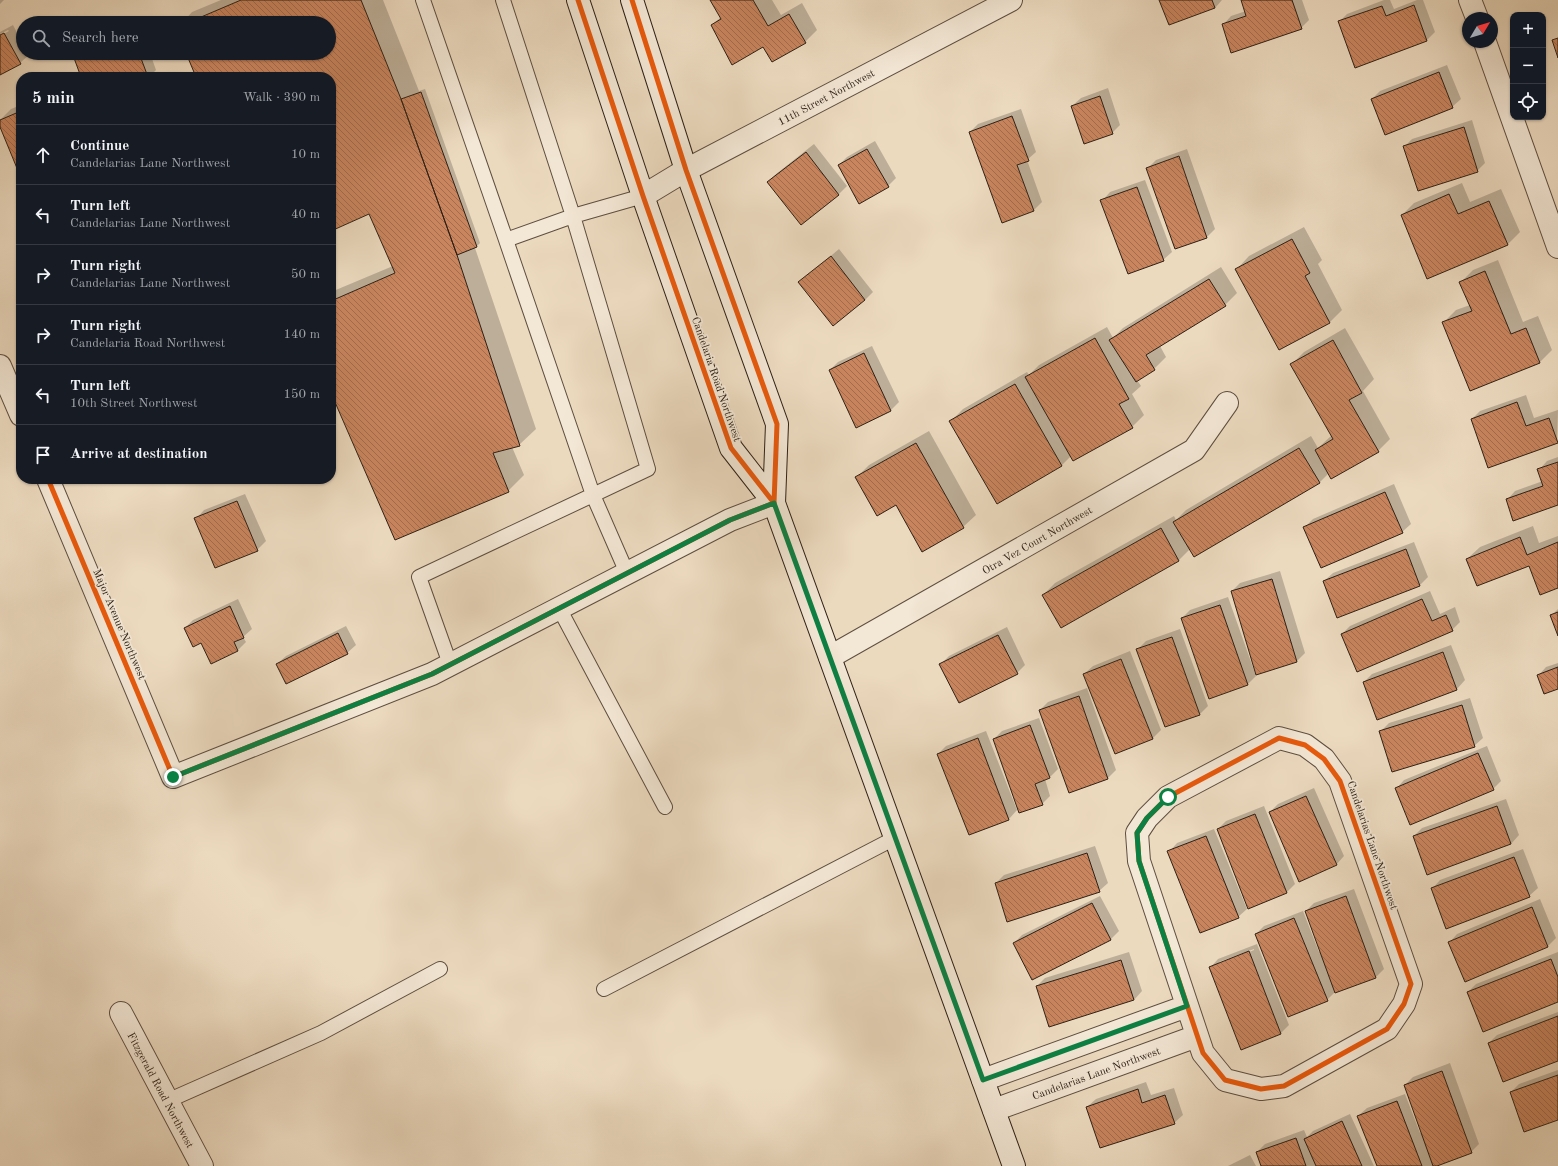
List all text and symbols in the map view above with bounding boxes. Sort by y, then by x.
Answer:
north arrow [1462,12,1498,48]
map controls [1510,12,1546,120]
button: + [1510,12,1546,48]
search box [16,16,336,60]
icon: search [30,27,52,49]
text: Search here [62,31,139,46]
button: − [1510,48,1546,84]
street label: 11th Street Northwest [776,68,877,129]
button: locate [1510,84,1546,120]
text: 5 min [32,90,75,107]
text: Walk · 390 m [243,91,320,104]
text: Continue [70,139,129,154]
icon: ahead [32,144,54,166]
text: 10 m [291,148,320,161]
text: Candelarias Lane Northwest [70,157,230,170]
text: Turn left [70,199,130,214]
icon: left [32,204,54,226]
text: 40 m [291,208,320,221]
text: Candelarias Lane Northwest [70,217,230,230]
text: Turn right [70,259,141,274]
icon: right [32,264,54,286]
text: 50 m [291,268,320,281]
text: Candelarias Lane Northwest [70,277,230,290]
street label: Candelaria Road Northwest [689,316,742,444]
text: Turn right [70,319,141,334]
icon: right [32,324,54,346]
text: 140 m [283,328,320,341]
text: Candelaria Road Northwest [70,337,225,350]
text: Turn left [70,379,130,394]
icon: left [32,384,54,406]
text: 150 m [283,388,320,401]
text: 10th Street Northwest [70,397,197,410]
icon: arrive [32,444,54,466]
text: Arrive at destination [70,447,208,462]
street label: Otra Vez Court Northwest [981,505,1095,577]
street label: Major Avenue Northwest [90,568,147,682]
route end [164,768,182,786]
street label: Candelarias Lane Northwest [1344,780,1399,912]
route start [1159,788,1177,806]
street label: Fitzgerald Road Northwest [124,1031,195,1151]
street label: Candelarias Lane Northwest [1031,1046,1162,1103]

